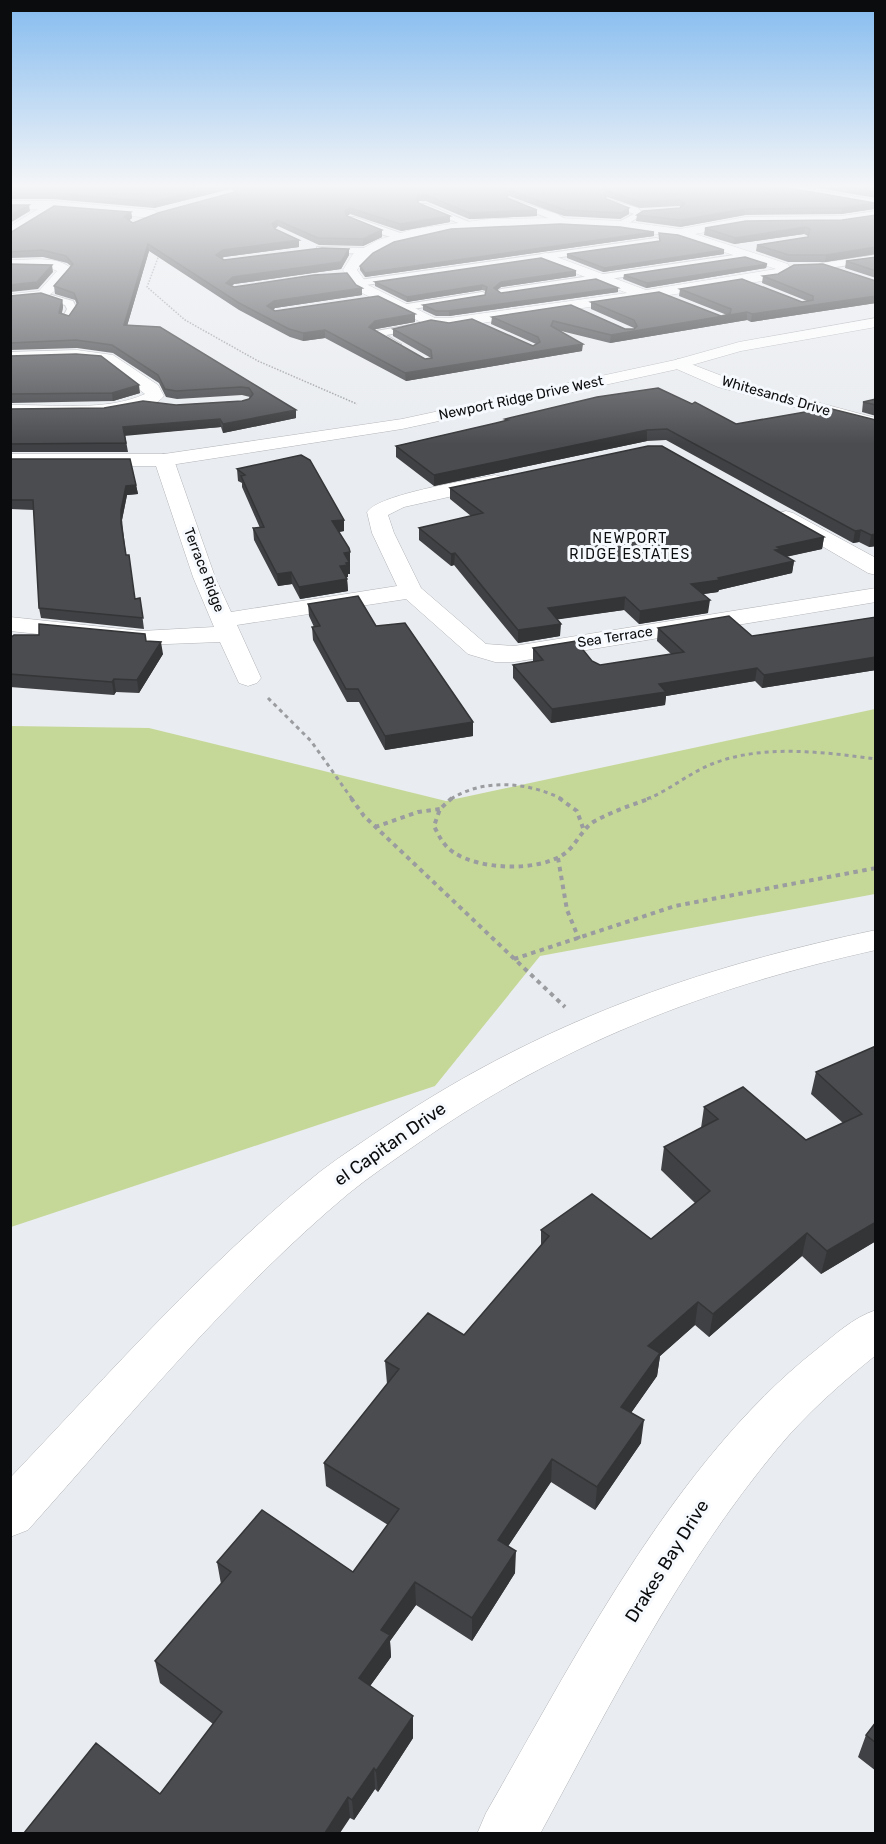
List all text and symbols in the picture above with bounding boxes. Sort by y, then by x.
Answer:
street label: Newport Ridge Drive West [437,372,605,424]
street label: Whitesands Drive [720,372,833,420]
street label: Terrace Ridge [180,525,228,615]
district label: NEWPORT RIDGE ESTATES [569,530,691,563]
street label: Sea Terrace [576,623,654,651]
street label: el Capitan Drive [330,1097,450,1191]
street label: Drakes Bay Drive [620,1496,714,1626]

